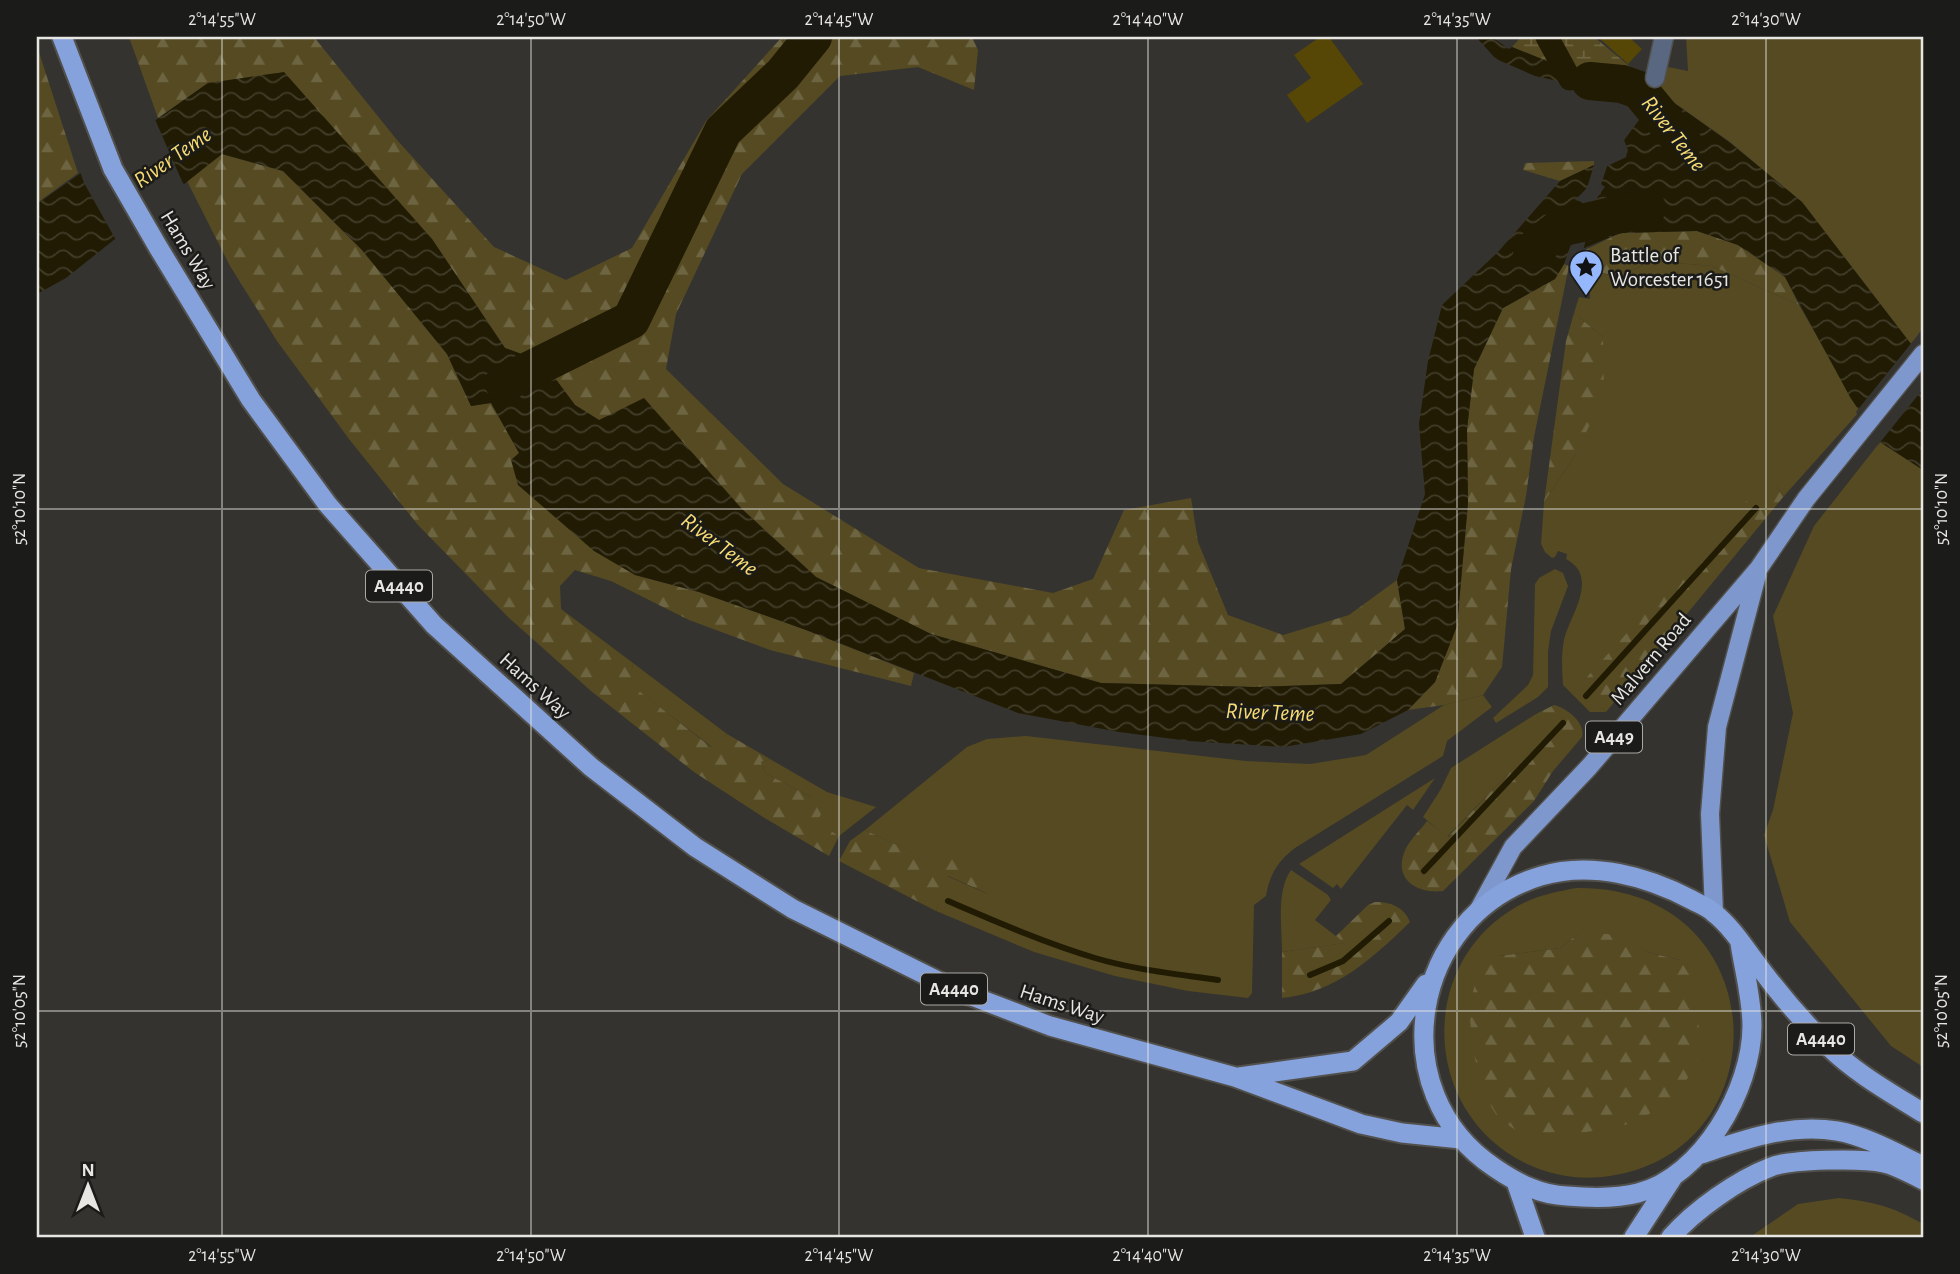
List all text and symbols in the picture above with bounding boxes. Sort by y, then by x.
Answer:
text: 2°14'55"W [188,11,256,29]
text: 2°14'50"W [496,11,566,29]
text: 2°14'45"W [805,11,873,29]
text: 2°14'40"W [1113,11,1183,29]
text: 2°14'35"W [1423,11,1491,29]
text: 2°14'30"W [1731,11,1801,29]
water label: River Teme [1637,92,1710,176]
water label: River Teme [130,123,216,193]
street label: Hams Way [156,207,220,293]
place label: Battle of Worcester 1651 [1610,245,1730,290]
place icon: Battle of Worcester 1651 [1567,248,1605,297]
text: 52°10'10"N [11,473,29,545]
text: 52°10'10"N [1933,473,1951,545]
water label: River Teme [677,509,762,581]
road number: A4440 [366,570,432,601]
street label: Malvern Road [1607,609,1695,709]
street label: Hams Way [495,649,575,723]
water label: River Teme [1225,700,1315,726]
road number: A449 [1586,722,1642,752]
road number: A4440 [921,973,987,1004]
text: 52°10'05"N [11,974,29,1048]
text: 52°10'05"N [1933,974,1951,1048]
street label: Hams Way [1017,980,1107,1028]
road number: A4440 [1788,1023,1854,1054]
north arrow [52,1152,122,1222]
text: N [81,1161,95,1180]
text: 2°14'55"W [188,1247,256,1265]
text: 2°14'50"W [496,1247,566,1265]
text: 2°14'45"W [805,1247,873,1265]
text: 2°14'40"W [1113,1247,1183,1265]
text: 2°14'35"W [1423,1247,1491,1265]
text: 2°14'30"W [1731,1247,1801,1265]

